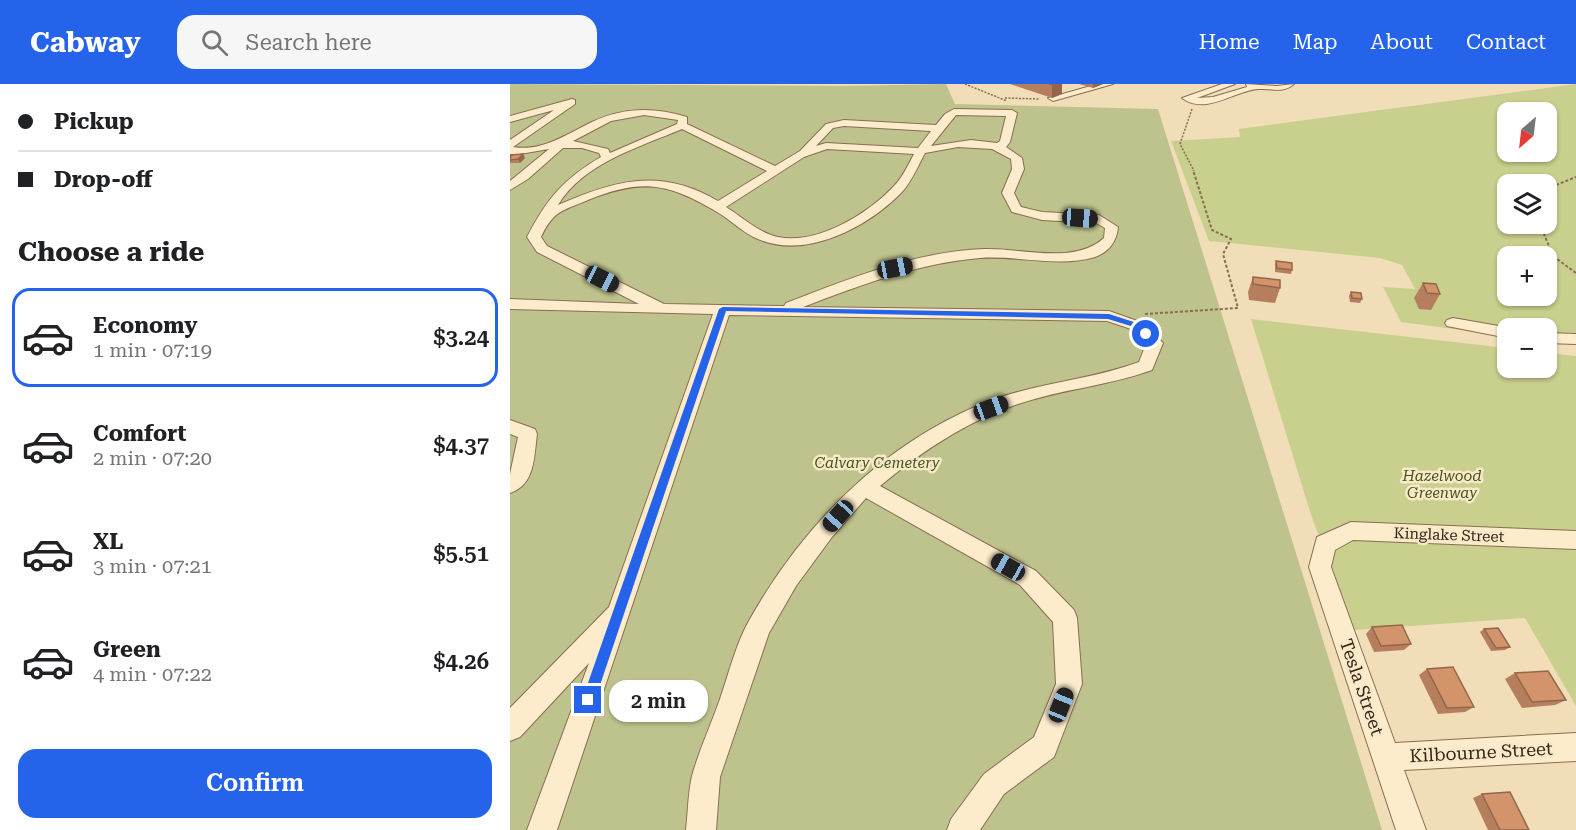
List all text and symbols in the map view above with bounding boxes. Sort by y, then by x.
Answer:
search box [177,15,597,69]
text: Cabway [30,26,141,59]
icon: search [198,26,231,59]
text: Search here [246,30,372,55]
text: Home [1199,30,1260,54]
text: Map [1293,30,1338,54]
text: About [1371,30,1433,54]
text: Contact [1466,30,1546,54]
north arrow [1497,102,1557,162]
map controls [1497,102,1557,378]
text: Pickup [54,109,134,134]
text: Drop-off [54,167,152,192]
button: layers [1497,174,1557,234]
car [1061,208,1099,228]
text: Choose a ride [18,236,204,268]
button: + [1497,246,1557,306]
car [876,256,914,280]
car [582,263,622,295]
icon: car [21,311,75,365]
text: Economy [93,313,197,338]
button: − [1497,318,1557,378]
route start [1132,320,1159,347]
text: $3.24 [433,325,489,350]
text: 1 min · 07:19 [93,338,212,362]
car [971,393,1011,423]
icon: car [21,419,75,473]
text: Comfort [93,421,186,446]
text: $4.37 [433,433,489,458]
text: 2 min · 07:20 [93,446,212,470]
park label: Calvary Cemetery [815,454,940,472]
park label: Hazelwood Greenway [1401,467,1482,502]
car [819,497,857,535]
street label: Kinglake Street [1393,524,1505,546]
icon: car [21,527,75,581]
text: XL [93,529,123,554]
text: $5.51 [433,541,489,566]
car [988,550,1028,584]
text: 3 min · 07:21 [93,554,212,578]
icon: car [21,635,75,689]
street label: Tesla Street [1336,636,1388,738]
text: Green [93,637,161,662]
text: $4.26 [433,649,489,674]
text: 4 min · 07:22 [93,662,212,686]
callout: 2 min [609,679,708,721]
car [1046,685,1076,725]
route end [574,686,601,713]
text: 2 min [631,689,686,713]
street label: Kilbourne Street [1409,738,1553,766]
button: Confirm [18,749,492,818]

